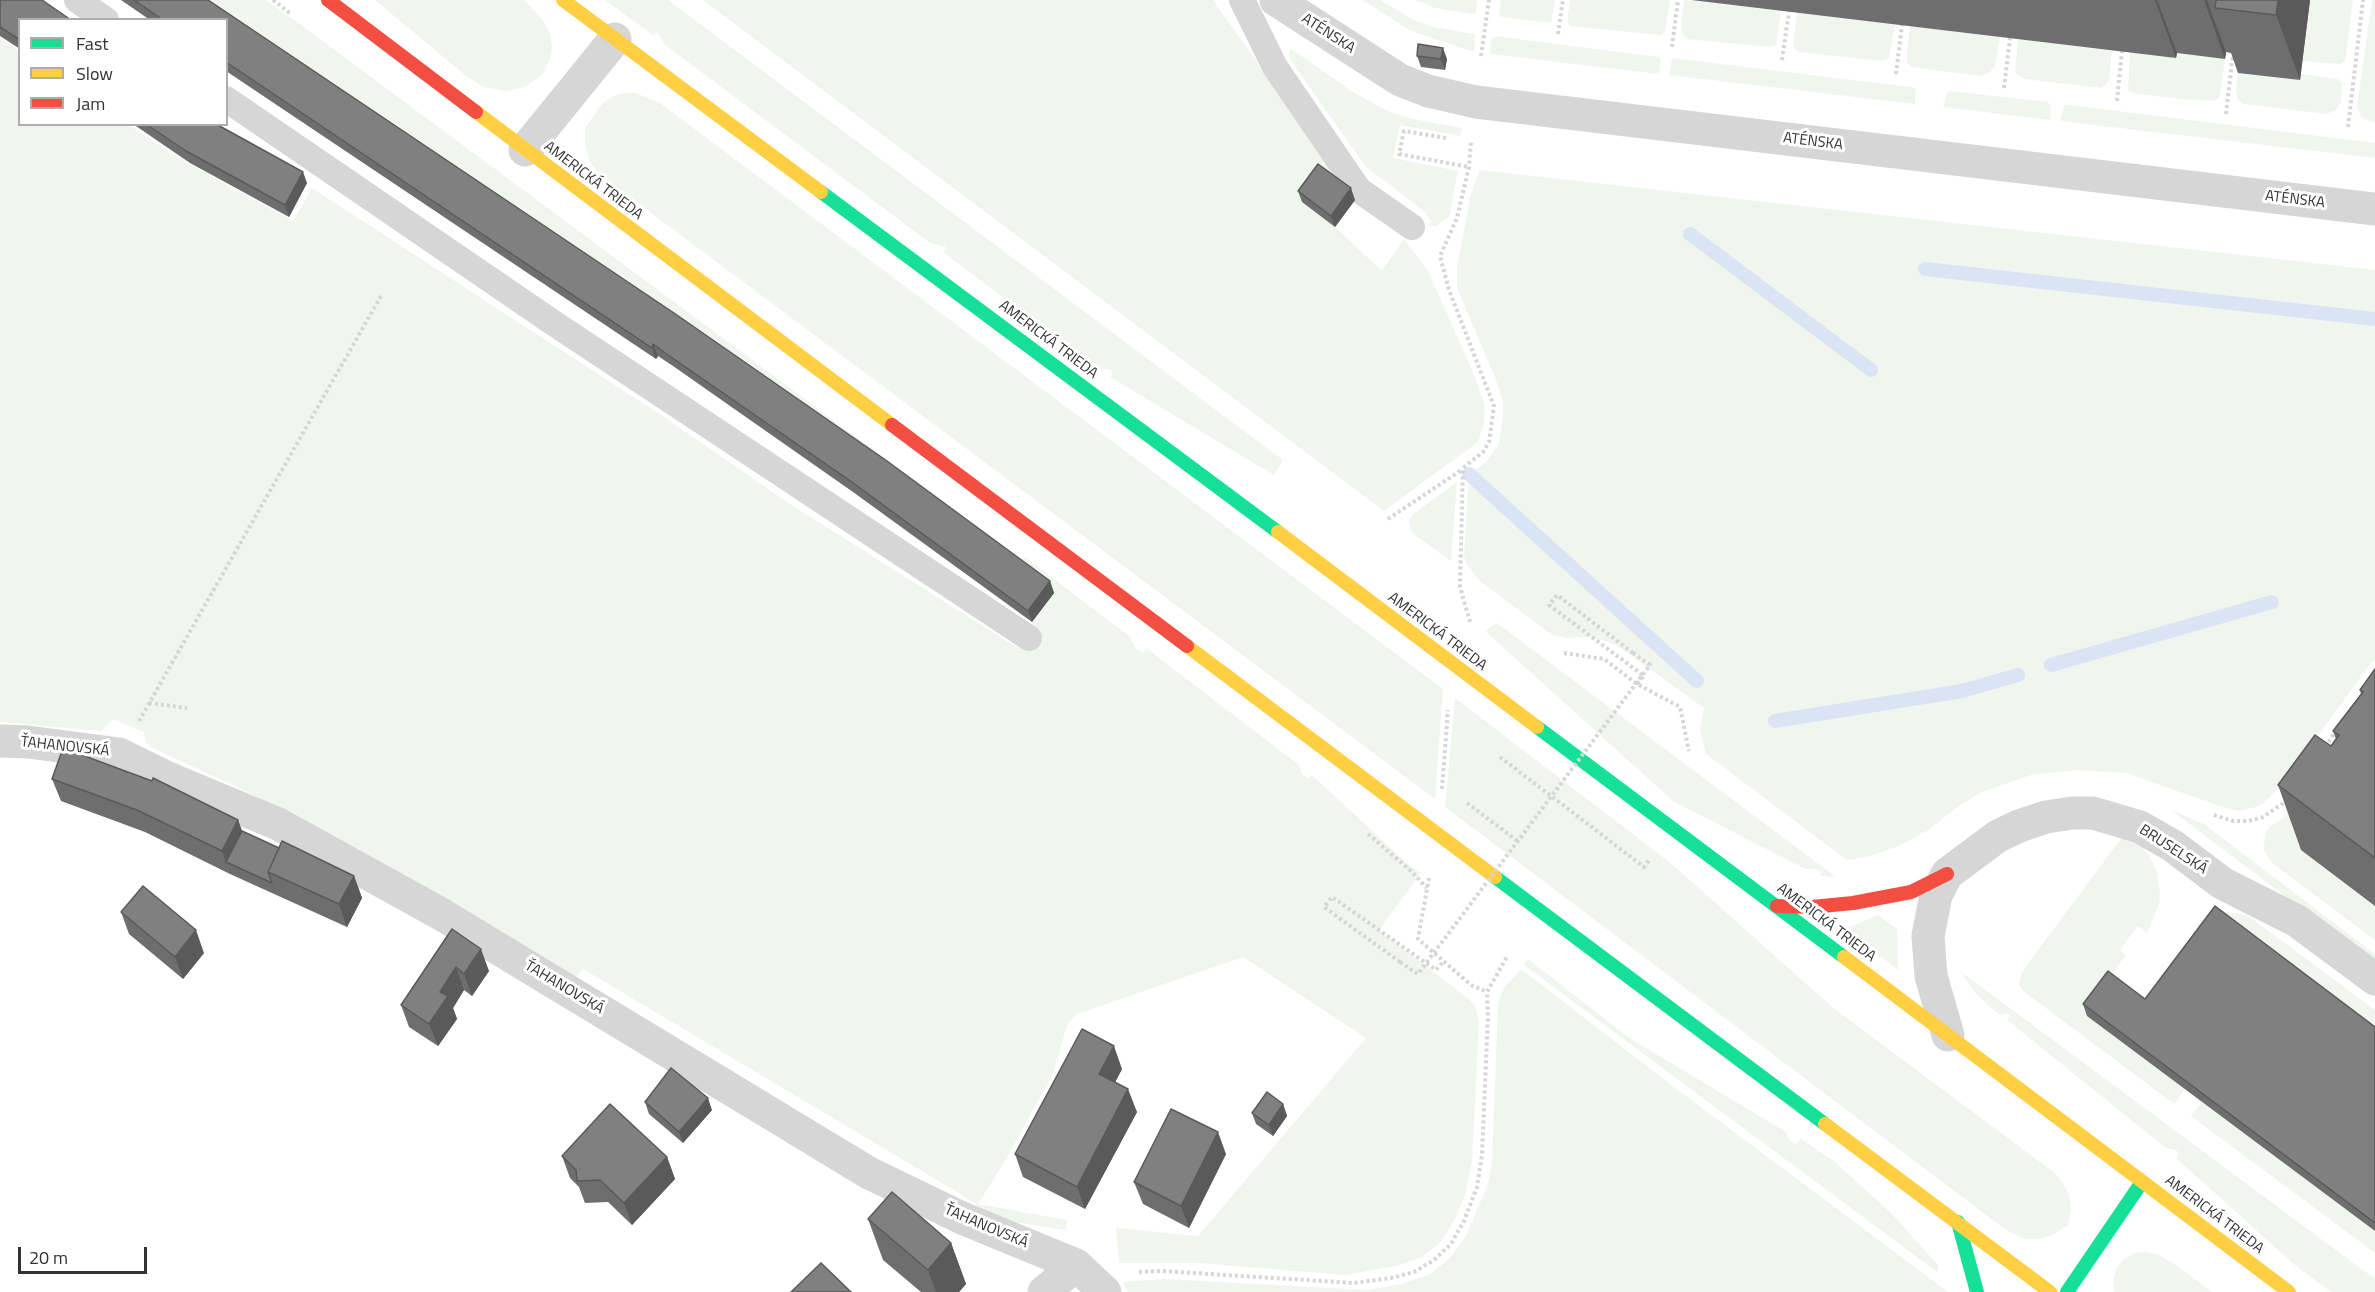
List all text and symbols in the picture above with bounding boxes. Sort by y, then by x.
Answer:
street label: ATÉNSKA [1298,10,1358,58]
legend [18,18,228,126]
text: Fast [76,30,109,57]
text: Slow [76,60,113,87]
text: Jam [76,90,105,117]
street label: ATÉNSKA [1782,129,1844,155]
street label: AMERICKÁ TRIEDA [540,138,646,224]
street label: ATÉNSKA [2264,187,2326,213]
street label: AMERICKÁ TRIEDA [995,297,1101,383]
street label: AMERICKÁ TRIEDA [1384,589,1490,675]
street label: ŤAHANOVSKÁ [20,733,110,761]
street label: BRUSELSKÁ [2136,821,2210,879]
street label: AMERICKÁ TRIEDA [1773,880,1879,966]
street label: ŤAHANOVSKÁ [521,957,607,1019]
street label: AMERICKÁ TRIEDA [2161,1172,2267,1258]
street label: ŤAHANOVSKÁ [941,1201,1031,1253]
scale bar [21,1235,150,1273]
text: 20 m [29,1244,68,1271]

